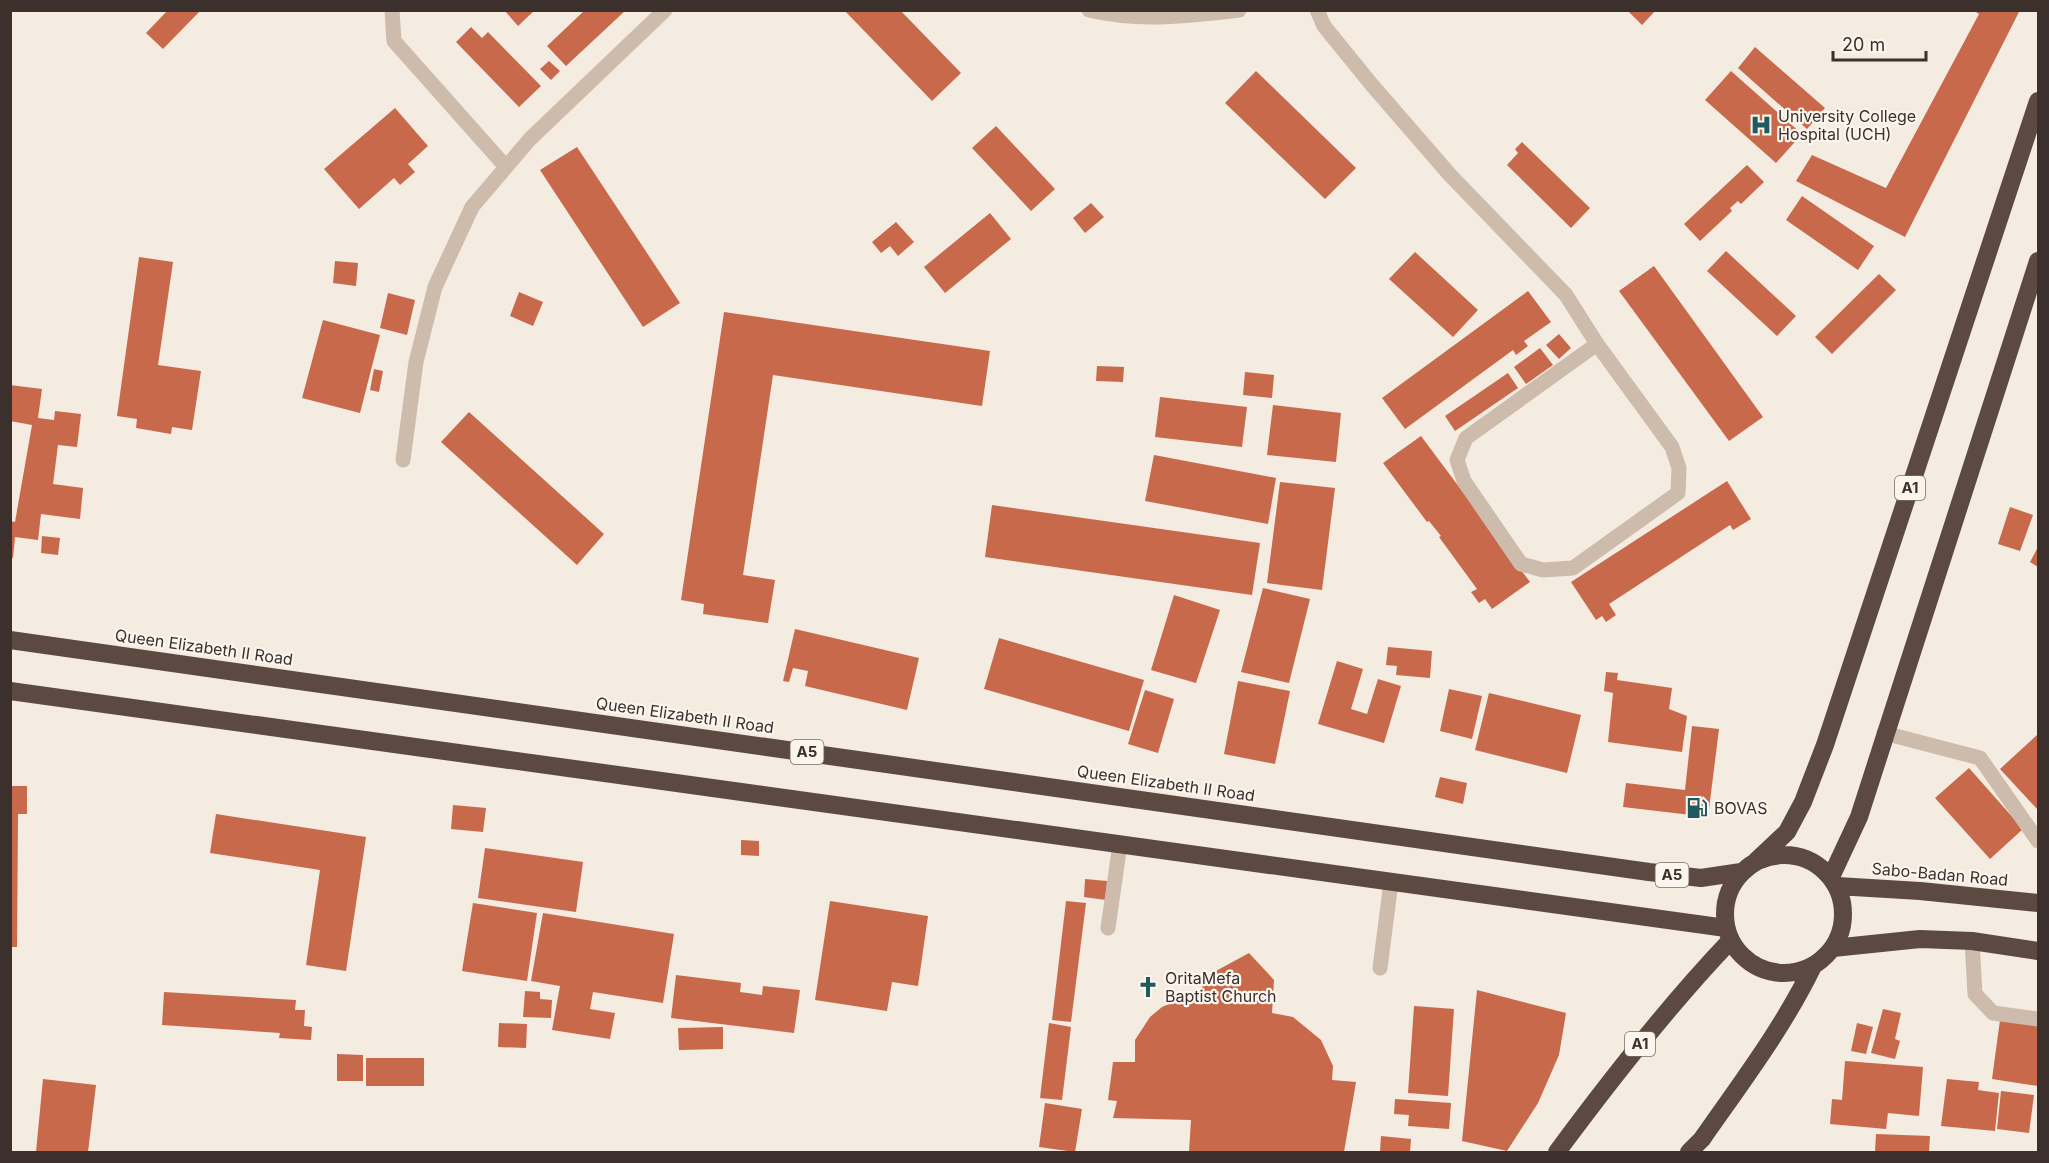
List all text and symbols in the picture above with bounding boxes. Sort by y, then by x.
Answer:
scale bar [1833,24,1926,62]
text: 20 m [1842,34,1885,55]
place label: University College Hospital (UCH) [1778,106,1916,144]
hospital icon: University College Hospital (UCH) [1749,113,1773,137]
road number: A1 [1895,476,1925,500]
street label: Queen Elizabeth II Road [114,625,294,669]
street label: Queen Elizabeth II Road [595,693,775,737]
road number: A5 [790,740,824,764]
street label: Queen Elizabeth II Road [1076,761,1256,805]
fuel station icon: BOVAS [1685,796,1709,820]
place label: BOVAS [1714,798,1767,818]
street label: Sabo-Badan Road [1871,858,2009,890]
road number: A5 [1656,863,1688,887]
place label: OritaMefa Baptist Church [1165,968,1277,1006]
church icon: OritaMefa Baptist Church [1136,975,1160,999]
road number: A1 [1625,1032,1655,1056]

